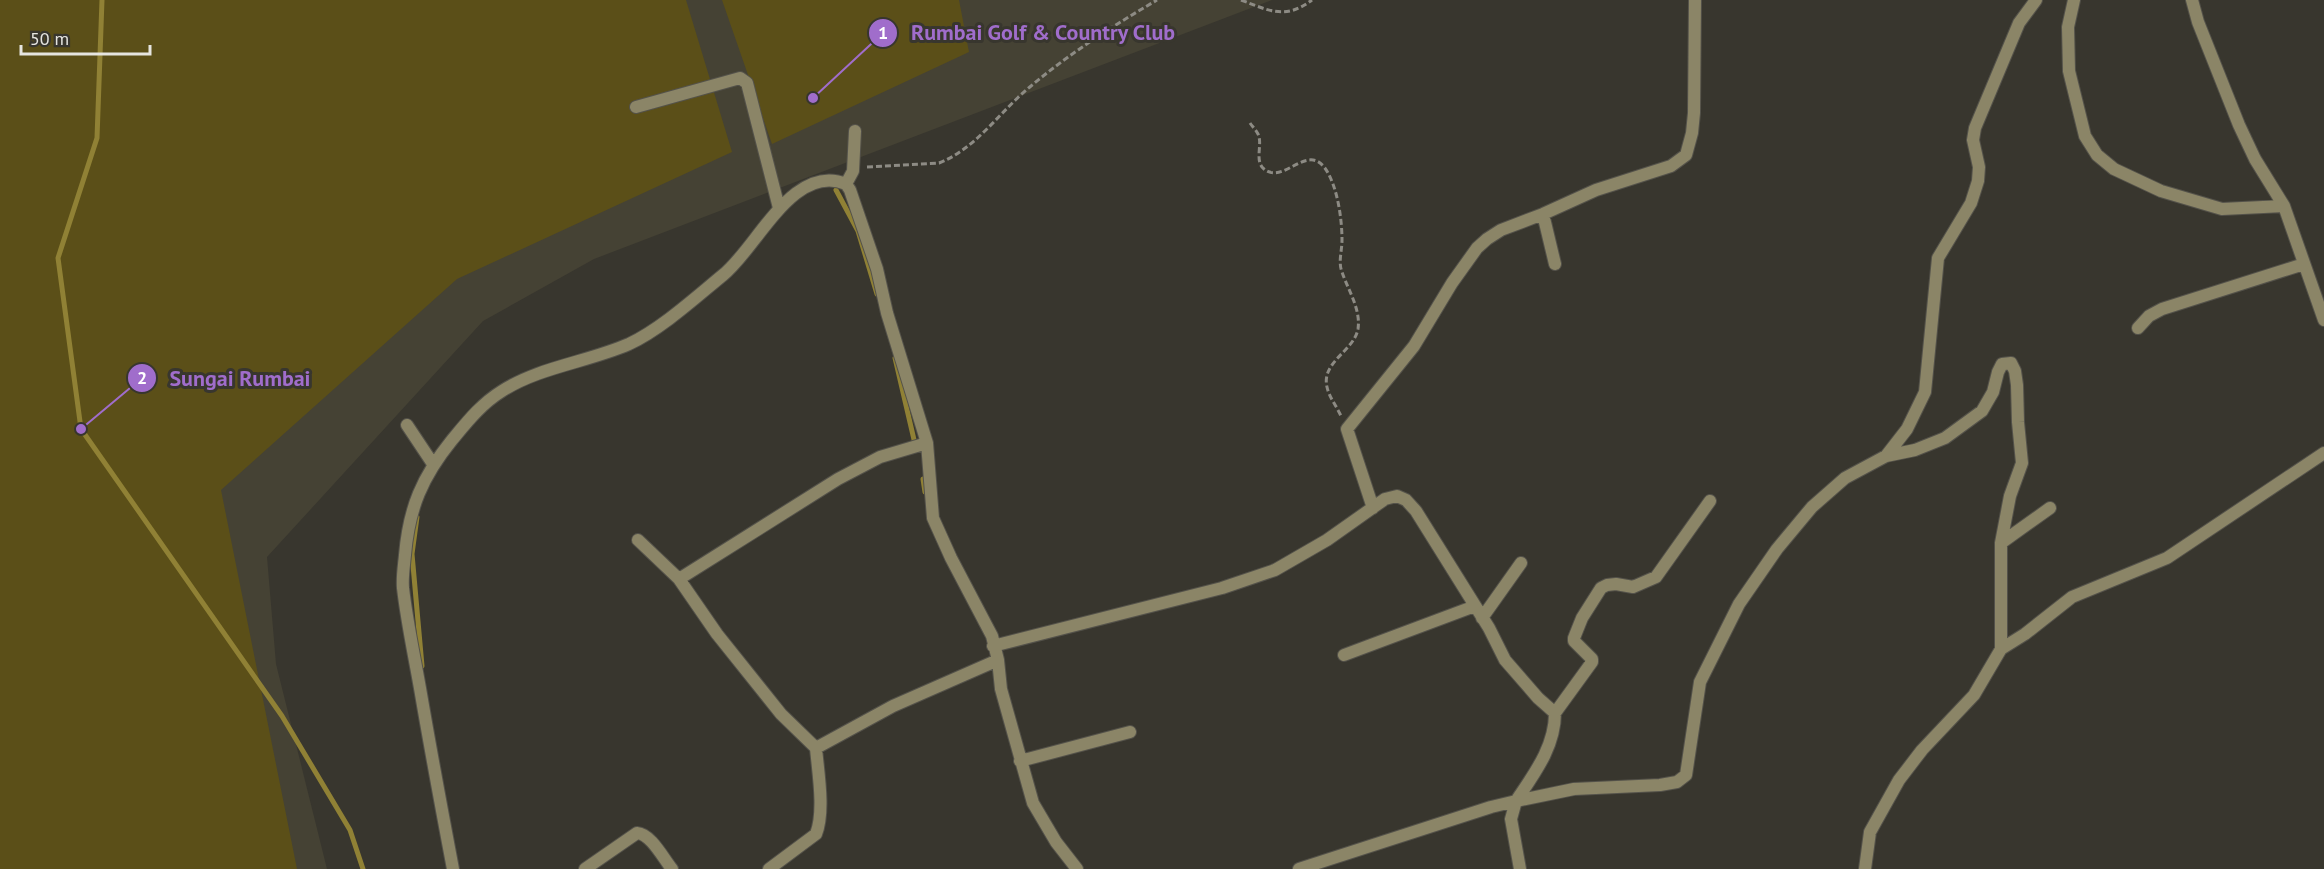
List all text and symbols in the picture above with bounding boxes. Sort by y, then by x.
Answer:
callout: Rumbai Golf & Country Club [868,13,1187,53]
scale bar [21,18,150,56]
text: Rumbai Golf & Country Club [911,18,1175,46]
text: 1 [878,21,888,44]
text: 50 m [30,27,69,50]
callout: Sungai Rumbai [127,358,322,398]
text: Sungai Rumbai [169,364,311,392]
text: 2 [137,366,147,389]

